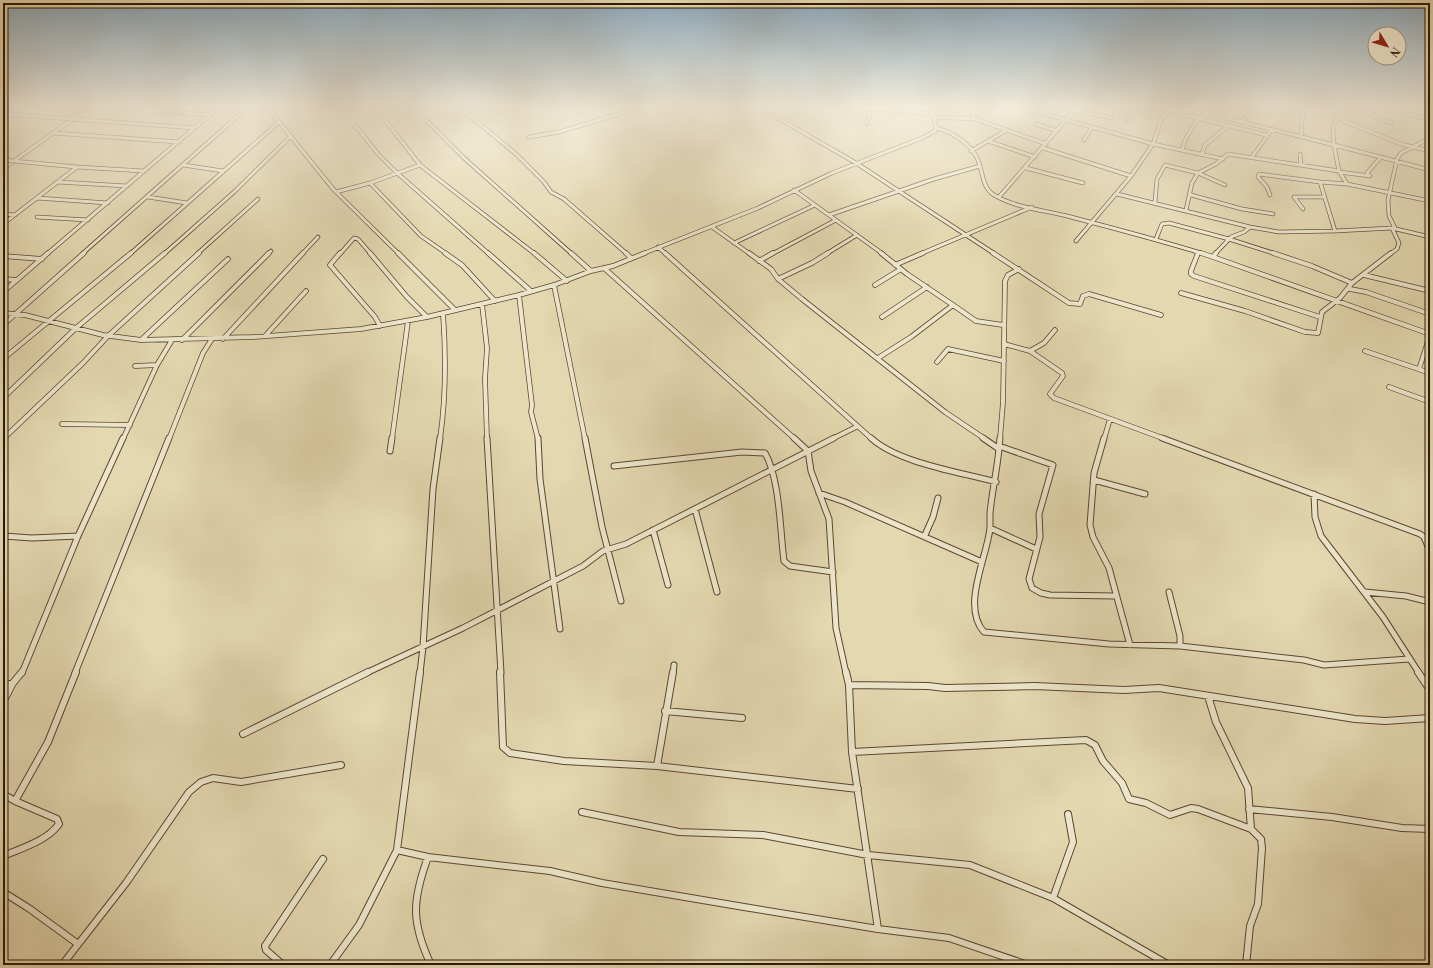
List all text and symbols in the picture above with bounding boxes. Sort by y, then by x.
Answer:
north arrow [1367,26,1407,66]
text: N [1386,44,1402,60]

